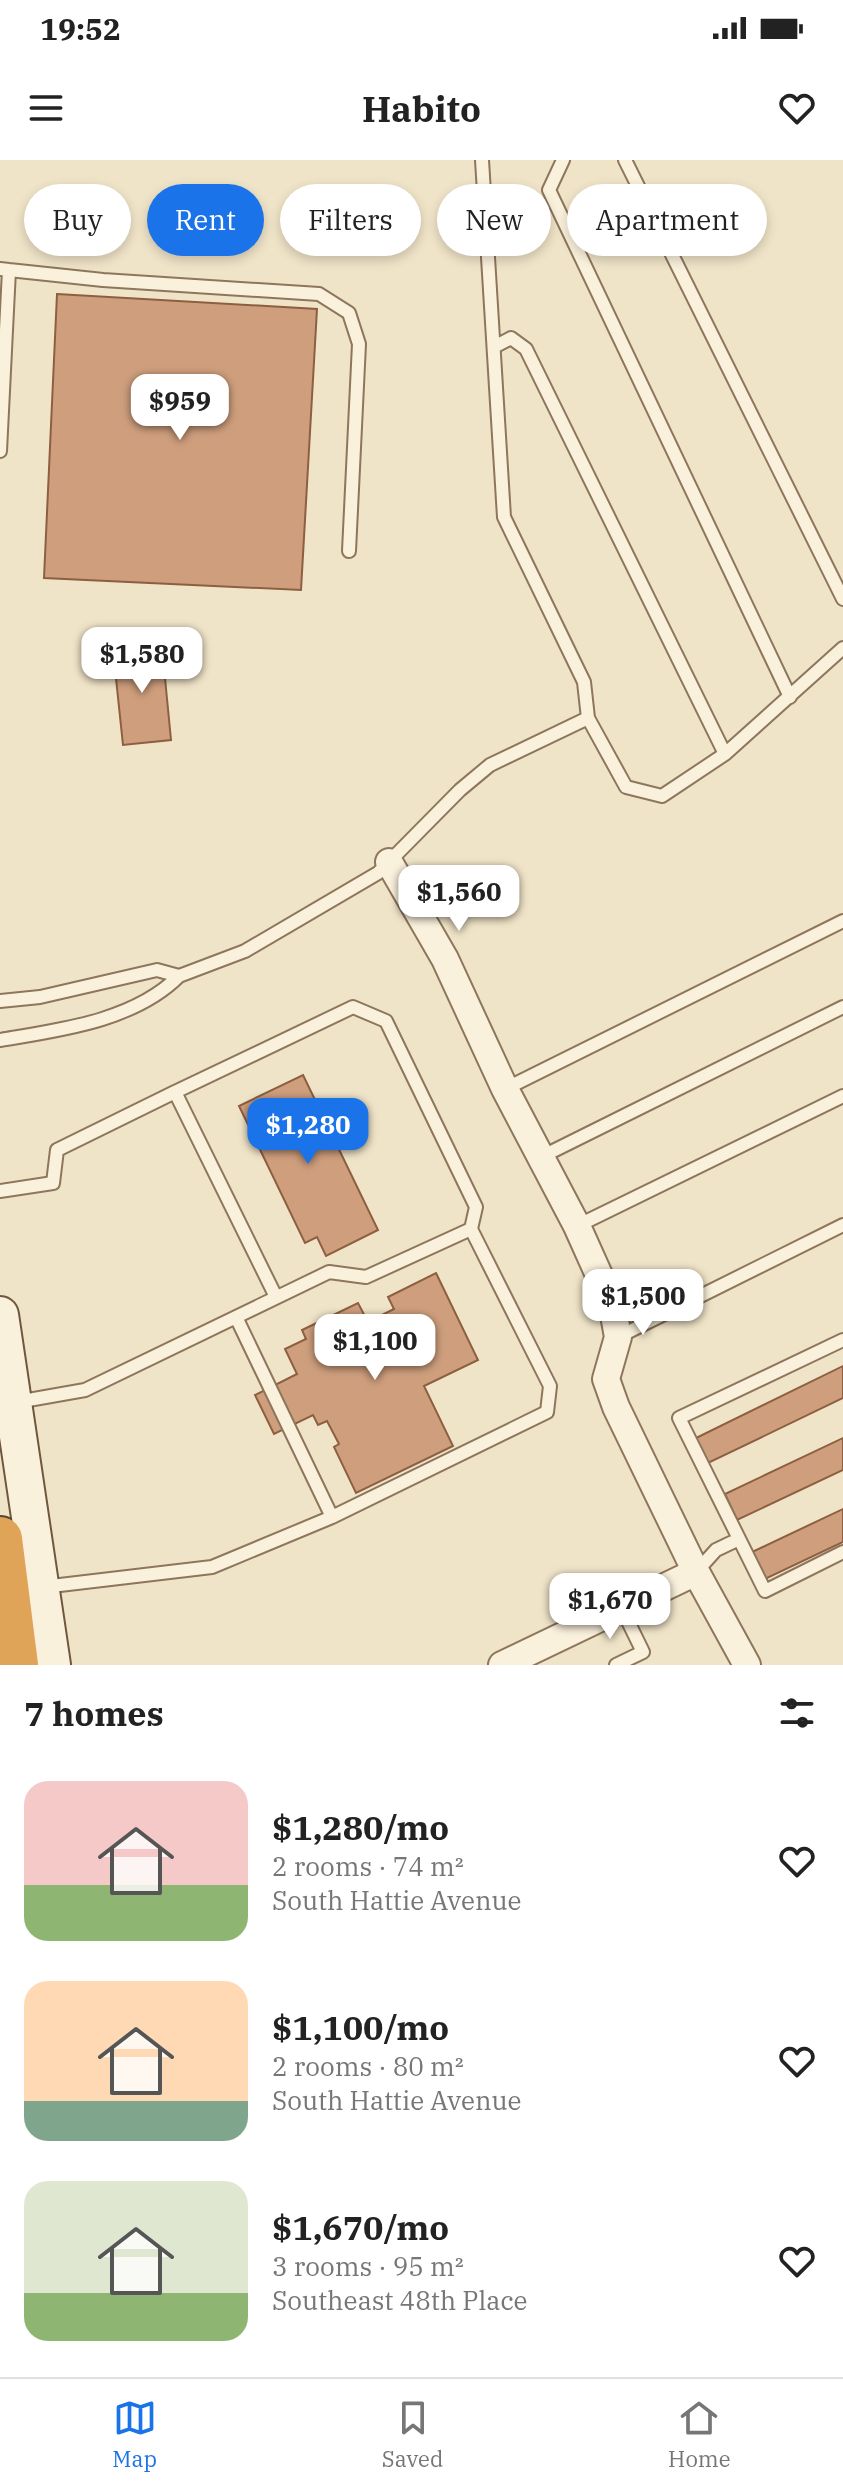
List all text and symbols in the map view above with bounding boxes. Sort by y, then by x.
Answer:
text: 19:52 [40,9,121,48]
text: Habito [362,85,481,132]
icon: menu [24,86,68,130]
icon: heart [775,86,819,130]
chip: Buy [24,184,131,256]
chip: Rent [147,184,264,256]
chip: Filters [280,184,421,256]
chip: New [437,184,551,256]
chip: Apartment [567,184,767,256]
pin: $959 [133,374,227,442]
text: $959 [149,383,211,417]
pin: $1,580 [77,627,207,695]
text: $1,580 [99,636,185,670]
pin: $1,560 [394,865,524,933]
text: $1,560 [416,874,502,908]
pin: $1,280 [243,1098,373,1166]
text: $1,280 [265,1107,351,1141]
pin: $1,500 [578,1269,708,1337]
text: $1,500 [600,1278,686,1312]
pin: $1,100 [310,1314,440,1382]
text: $1,100 [332,1323,418,1357]
pin: $1,670 [545,1573,675,1641]
text: $1,670 [567,1582,653,1616]
text: 7 homes [24,1691,164,1735]
icon: filters [775,1691,819,1735]
text: $1,280/mo [272,1805,449,1849]
icon: home [88,1813,184,1909]
icon: heart [775,1839,819,1883]
text: 2 rooms · 74 m² [272,1849,464,1883]
text: South Hattie Avenue [272,1883,522,1917]
text: $1,100/mo [272,2005,449,2049]
icon: home [88,2013,184,2109]
icon: heart [775,2039,819,2083]
text: 2 rooms · 80 m² [272,2049,464,2083]
text: South Hattie Avenue [272,2083,522,2117]
text: $1,670/mo [272,2205,449,2249]
icon: home [88,2213,184,2309]
icon: heart [775,2239,819,2283]
text: 3 rooms · 95 m² [272,2249,464,2283]
text: Southeast 48th Place [272,2283,528,2317]
tab: Map [112,2396,157,2473]
tab: Saved [382,2396,443,2473]
tab: Home [668,2396,731,2473]

